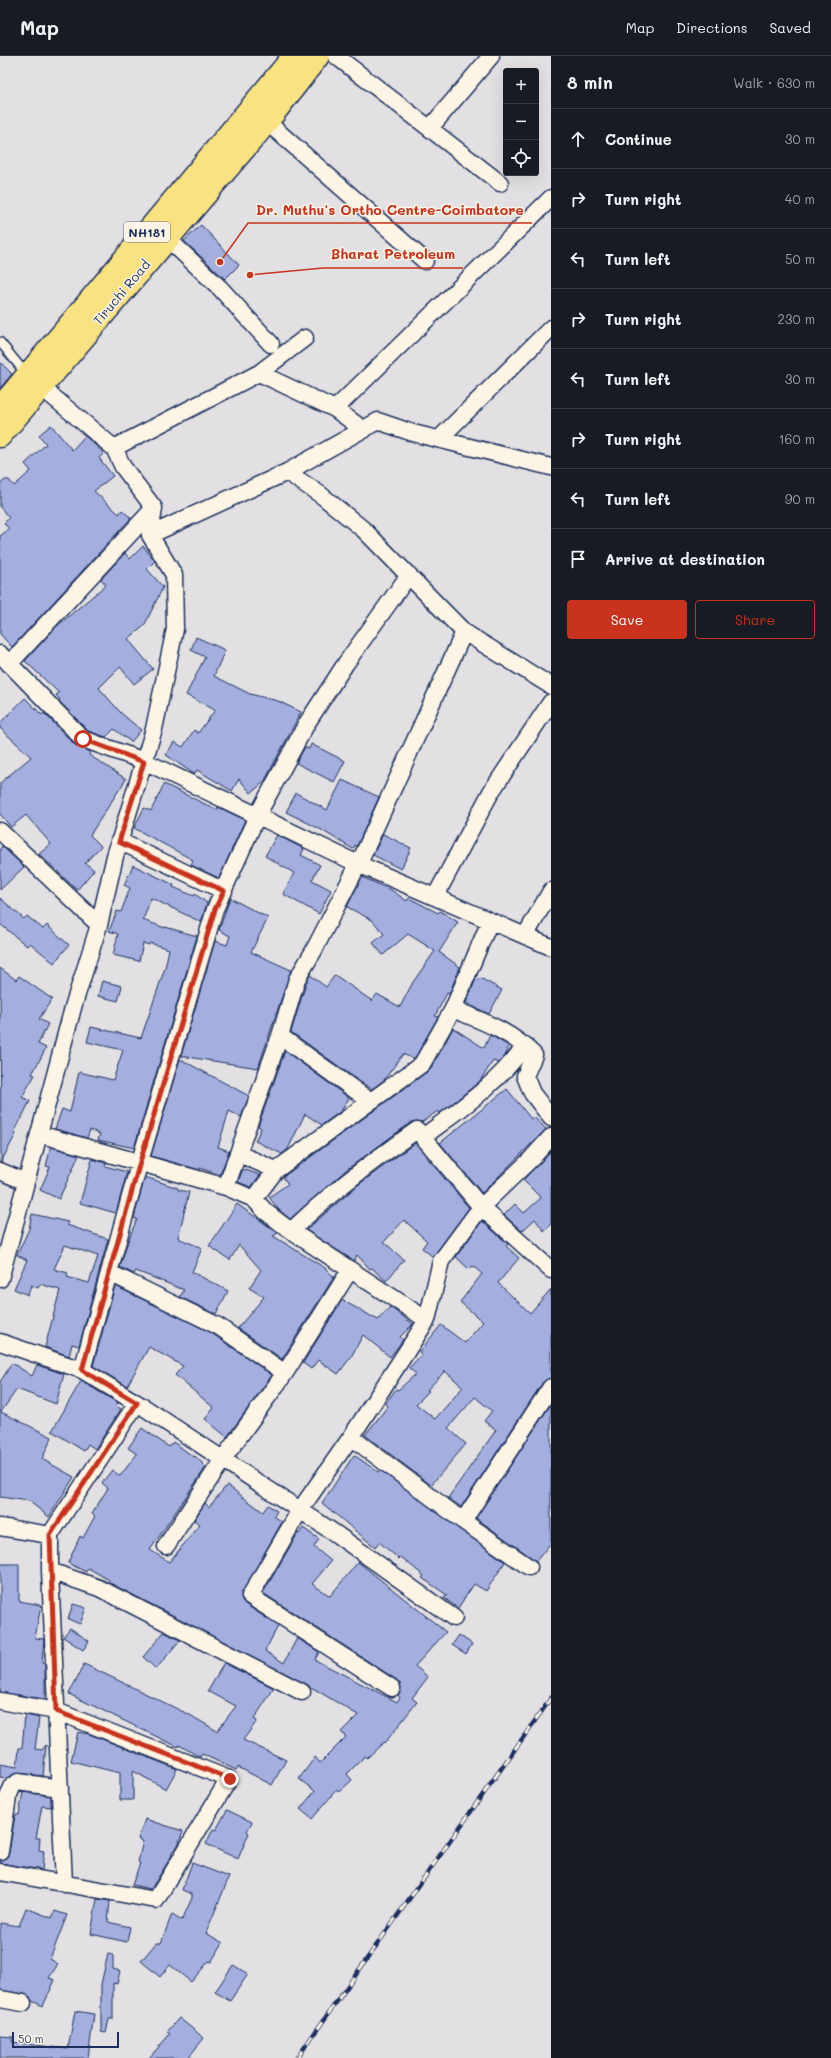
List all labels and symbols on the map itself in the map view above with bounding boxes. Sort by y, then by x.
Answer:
callout: Dr. Muthu's Ortho Centre-Coimbatore [248,197,532,223]
text: Dr. Muthu's Ortho Centre-Coimbatore [256,200,524,219]
road number: NH181 [124,222,170,242]
callout: Bharat Petroleum [323,242,463,268]
text: Bharat Petroleum [331,244,455,263]
street label: Tiruchi Road [89,256,153,328]
route start [74,730,92,748]
route end [221,1770,239,1788]
scale bar [12,2030,119,2049]

